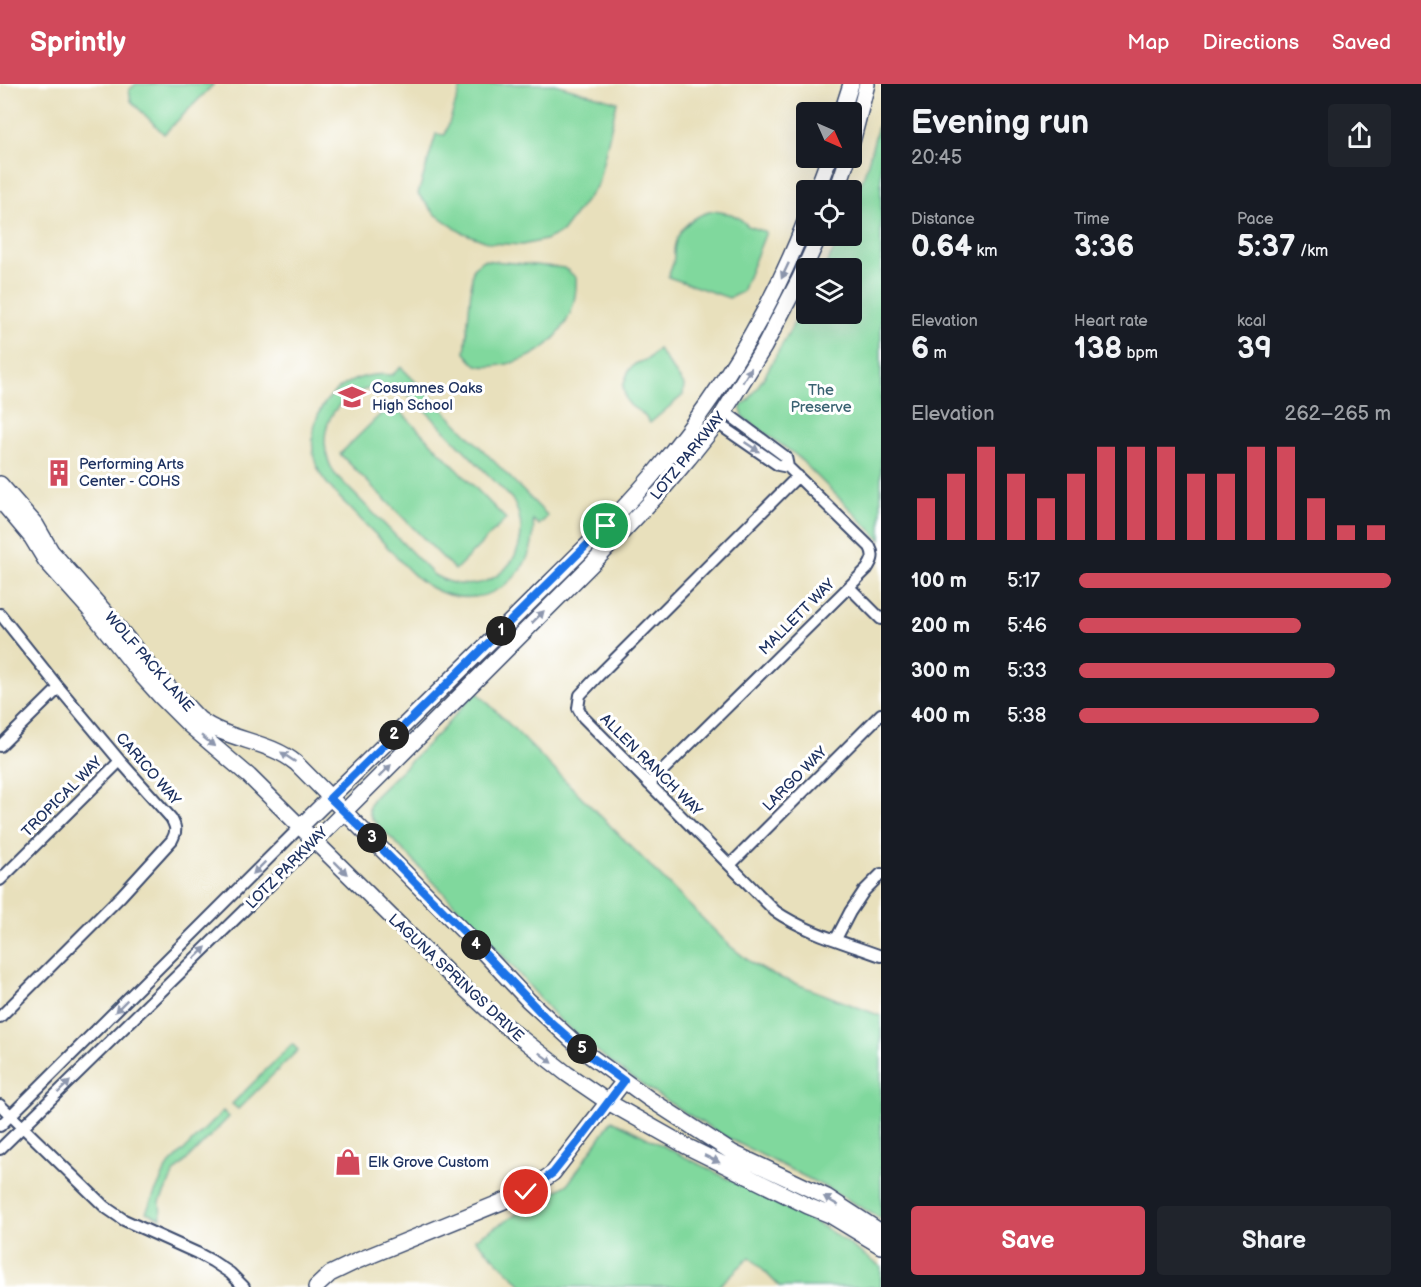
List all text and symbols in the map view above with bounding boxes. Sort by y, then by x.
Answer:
text: Sprintly [30,26,126,59]
text: Map [1127,30,1170,55]
text: Directions [1203,30,1299,55]
text: Saved [1332,30,1391,55]
north arrow [796,102,862,168]
map controls [796,102,862,324]
text: Evening run [911,103,1089,143]
button: share [1328,104,1391,167]
text: 20:45 [911,146,962,170]
button: locate [796,180,862,246]
text: Distance [911,210,975,229]
text: Time [1074,210,1109,229]
text: Pace [1237,210,1273,229]
text: 0.64 [911,229,972,265]
text: 3:36 [1074,229,1134,265]
text: 5:37 [1237,229,1296,265]
text: km [972,242,998,261]
text: /km [1296,242,1328,261]
button: layers [796,258,862,324]
one-way arrow [780,263,789,280]
text: Elevation [911,312,978,331]
text: Heart rate [1074,312,1148,331]
text: kcal [1237,312,1266,331]
text: 6 [911,331,929,367]
text: 138 [1074,331,1122,367]
text: 39 [1237,331,1272,367]
text: m [929,344,947,363]
text: bpm [1122,344,1158,363]
one-way arrow [741,367,752,383]
place label: Cosumnes Oaks High School [372,379,483,415]
park label: The Preserve [790,381,852,417]
school or university icon: Cosumnes Oaks High School [337,382,367,412]
text: Elevation [911,402,994,426]
text: 262–265 m [1285,402,1391,426]
street label: LOTZ PARKWAY [647,408,730,504]
one-way arrow [743,441,759,453]
place label: Performing Arts Center - COHS [79,455,184,491]
building icon: Performing Arts Center - COHS [44,458,74,488]
pin [580,500,631,551]
icon: arrive [589,509,622,542]
text: 100 m [911,569,967,593]
text: 5:17 [1007,569,1040,593]
street label: MALLETT WAY [755,575,839,659]
street label: WOLF PACK LANE [100,608,198,716]
one-way arrow [530,611,544,625]
text: 200 m [911,614,970,638]
text: 5:46 [1007,614,1047,638]
pin: 1 [486,616,516,646]
text: 1 [498,621,504,640]
text: 300 m [911,659,970,683]
text: 5:33 [1007,659,1047,683]
text: 400 m [911,704,970,728]
text: 5:38 [1007,704,1046,728]
street label: ALLEN RANCH WAY [596,710,706,820]
pin: 2 [379,720,409,750]
text: 2 [389,725,399,744]
street label: CARICO WAY [111,729,185,809]
one-way arrow [200,735,216,748]
street label: LARGO WAY [759,743,831,815]
one-way arrow [280,752,296,763]
street label: TROPICAL WAY [18,753,106,841]
one-way arrow [378,764,392,778]
street label: LOTZ PARKWAY [242,823,332,913]
pin: 3 [357,823,387,853]
text: 3 [367,828,377,847]
one-way arrow [252,861,266,876]
one-way arrow [334,861,348,875]
street label: LAGUNA SPRINGS DRIVE [384,910,528,1046]
pin: 4 [461,930,491,960]
text: 4 [471,935,481,954]
one-way arrow [193,947,207,961]
one-way arrow [115,999,129,1013]
pin: 5 [567,1034,597,1064]
text: 5 [577,1039,587,1058]
one-way arrow [538,1051,553,1063]
one-way arrow [57,1080,71,1094]
shop icon: Elk Grove Custom [333,1147,363,1177]
place label: Elk Grove Custom [368,1153,489,1172]
one-way arrow [704,1154,721,1163]
pin [500,1166,551,1217]
icon: check [509,1175,542,1208]
one-way arrow [823,1195,839,1206]
button: Save [911,1206,1145,1275]
button: Share [1157,1206,1391,1275]

